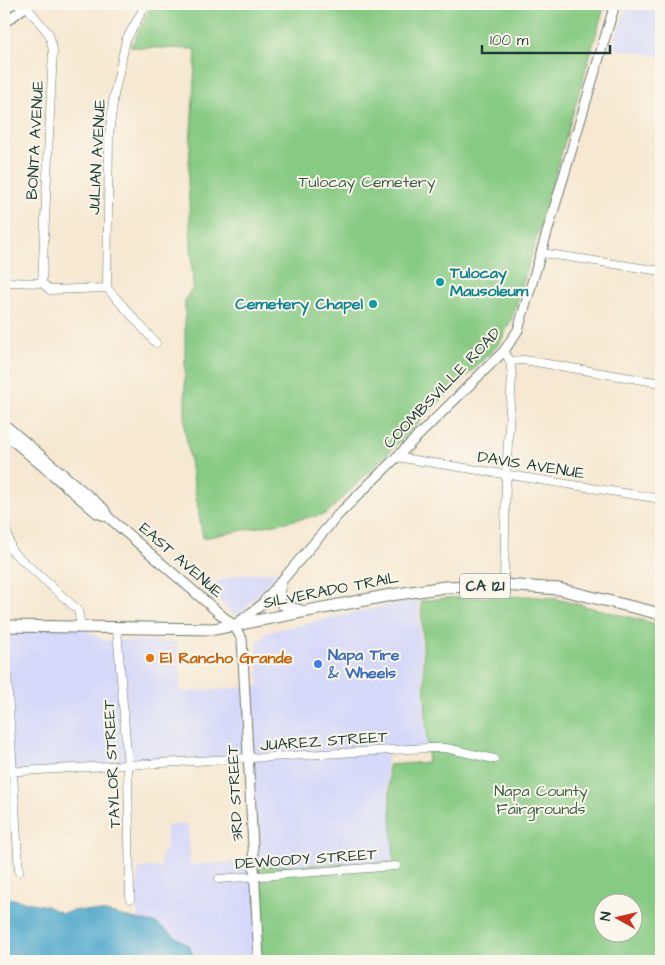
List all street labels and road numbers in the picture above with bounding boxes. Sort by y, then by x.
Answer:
street label: BONITA AVENUE [21,79,49,200]
street label: JULIAN AVENUE [83,98,111,215]
street label: COOMBSVILLE ROAD [378,322,506,454]
street label: DAVIS AVENUE [476,446,587,484]
street label: EAST AVENUE [134,517,228,603]
street label: SILVERADO TRAIL [261,566,401,614]
road number: CA 121 [460,574,510,598]
street label: TAYLOR STREET [98,699,126,829]
street label: JUAREZ STREET [259,726,389,756]
street label: 3RD STREET [221,744,249,842]
street label: DEWOODY STREET [234,843,378,875]

